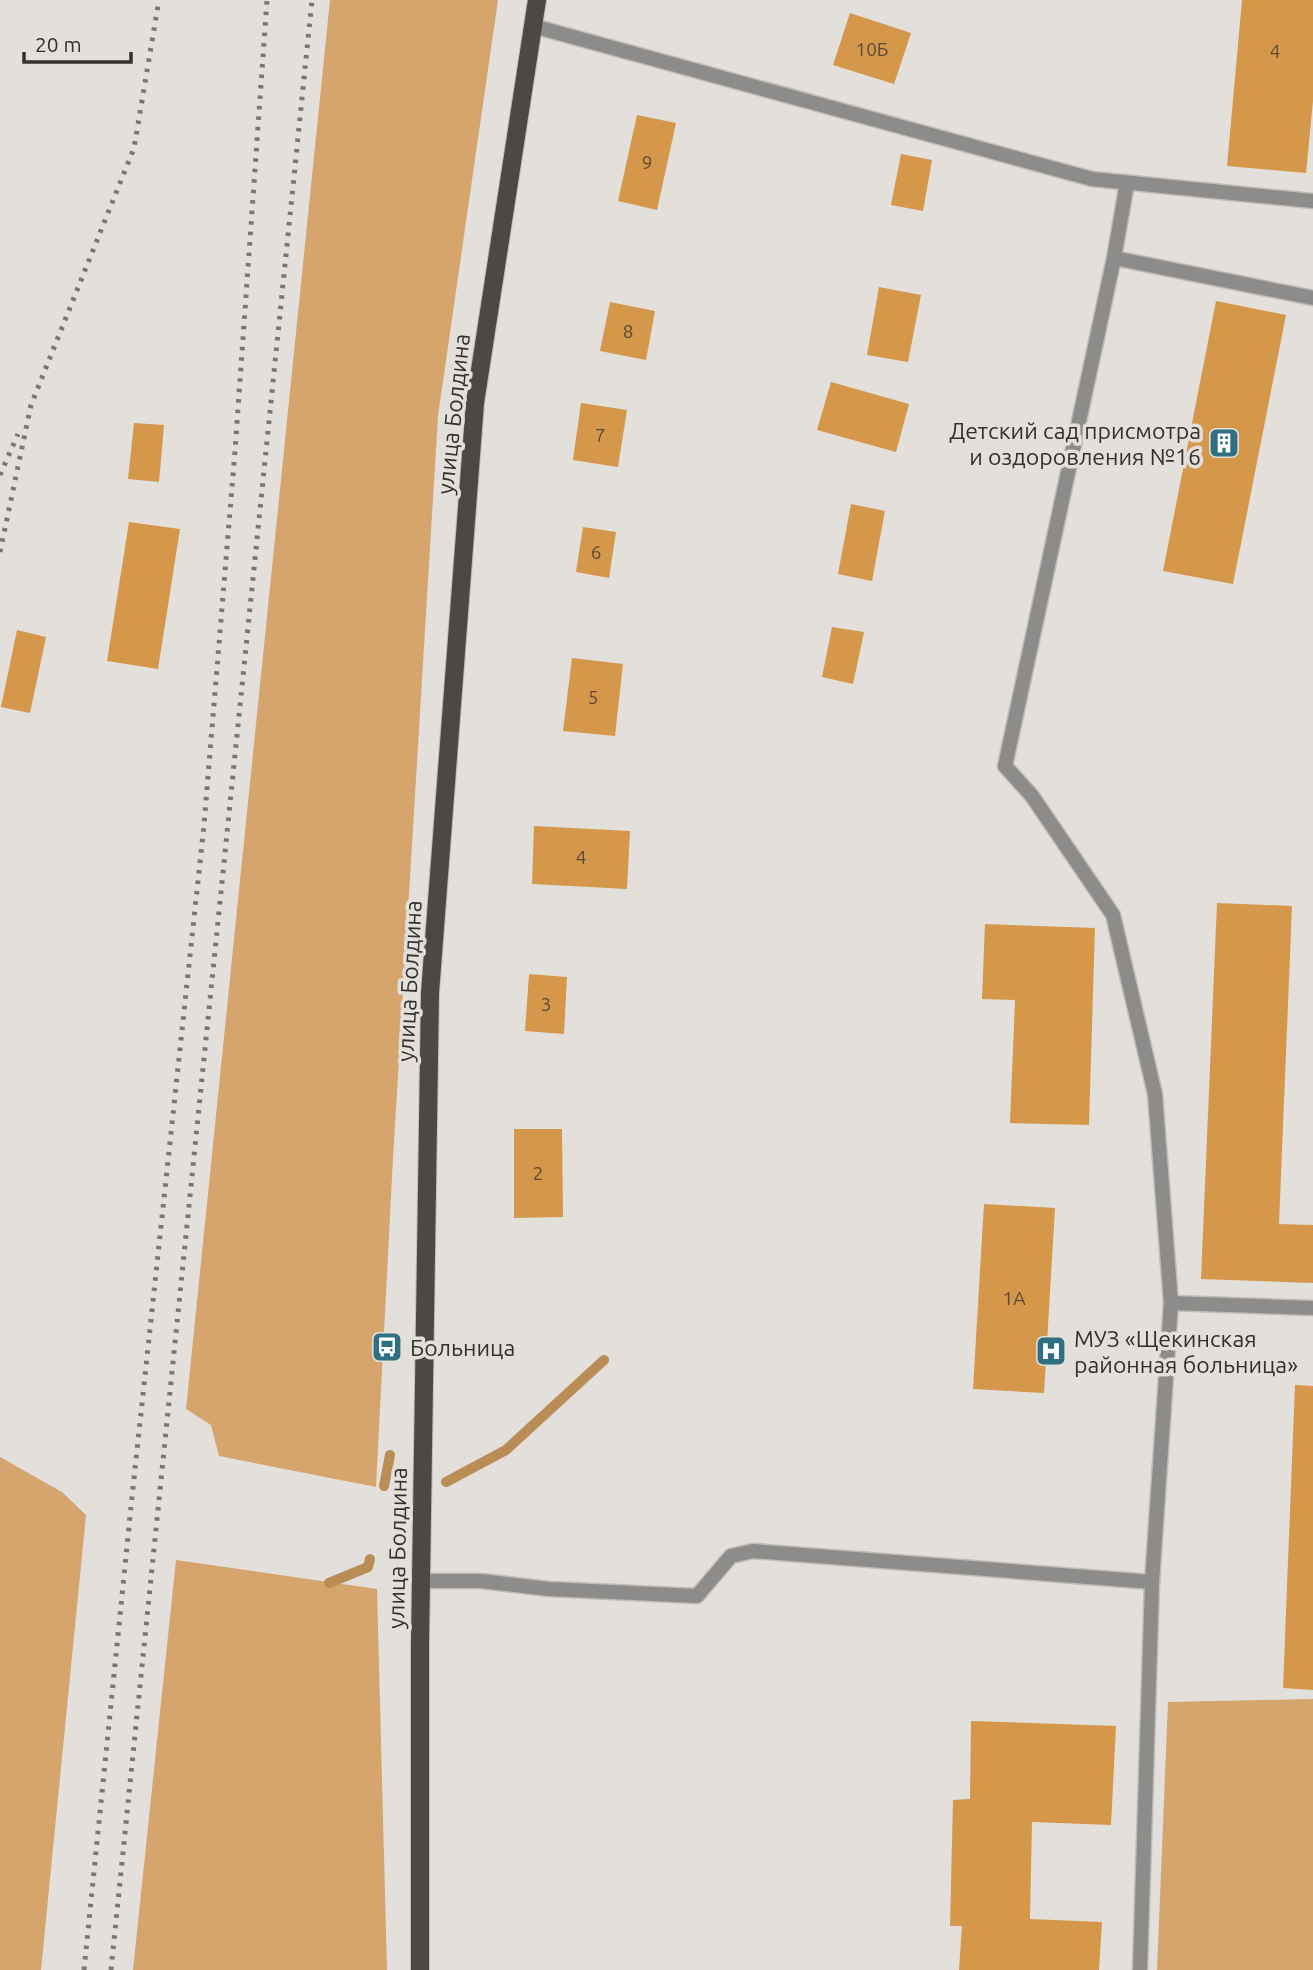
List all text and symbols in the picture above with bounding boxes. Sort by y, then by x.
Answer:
scale bar [24,21,131,65]
text: 20 m [35,32,82,56]
house number: 10Б [855,38,889,60]
house number: 4 [1270,40,1280,62]
house number: 9 [642,151,652,173]
house number: 8 [623,320,633,342]
street label: улица Болдина [432,332,474,496]
place label: Детский сад присмотра и оздоровления №16 [949,418,1201,469]
house number: 7 [595,424,605,446]
building icon: Детский сад присмотра и оздоровления №16 [1207,426,1241,460]
house number: 6 [591,541,601,563]
house number: 5 [588,686,598,708]
house number: 4 [576,846,586,868]
street label: улица Болдина [392,900,426,1062]
house number: 3 [541,993,551,1015]
house number: 2 [533,1162,543,1184]
house number: 1А [1002,1287,1026,1309]
place label: МУЗ «Щекинская районная больница» [1074,1326,1298,1377]
bus stop icon: Больница [370,1330,404,1364]
hospital icon: МУЗ «Щекинская районная больница» [1034,1334,1068,1368]
place label: Больница [410,1335,515,1360]
street label: улица Болдина [383,1467,411,1629]

